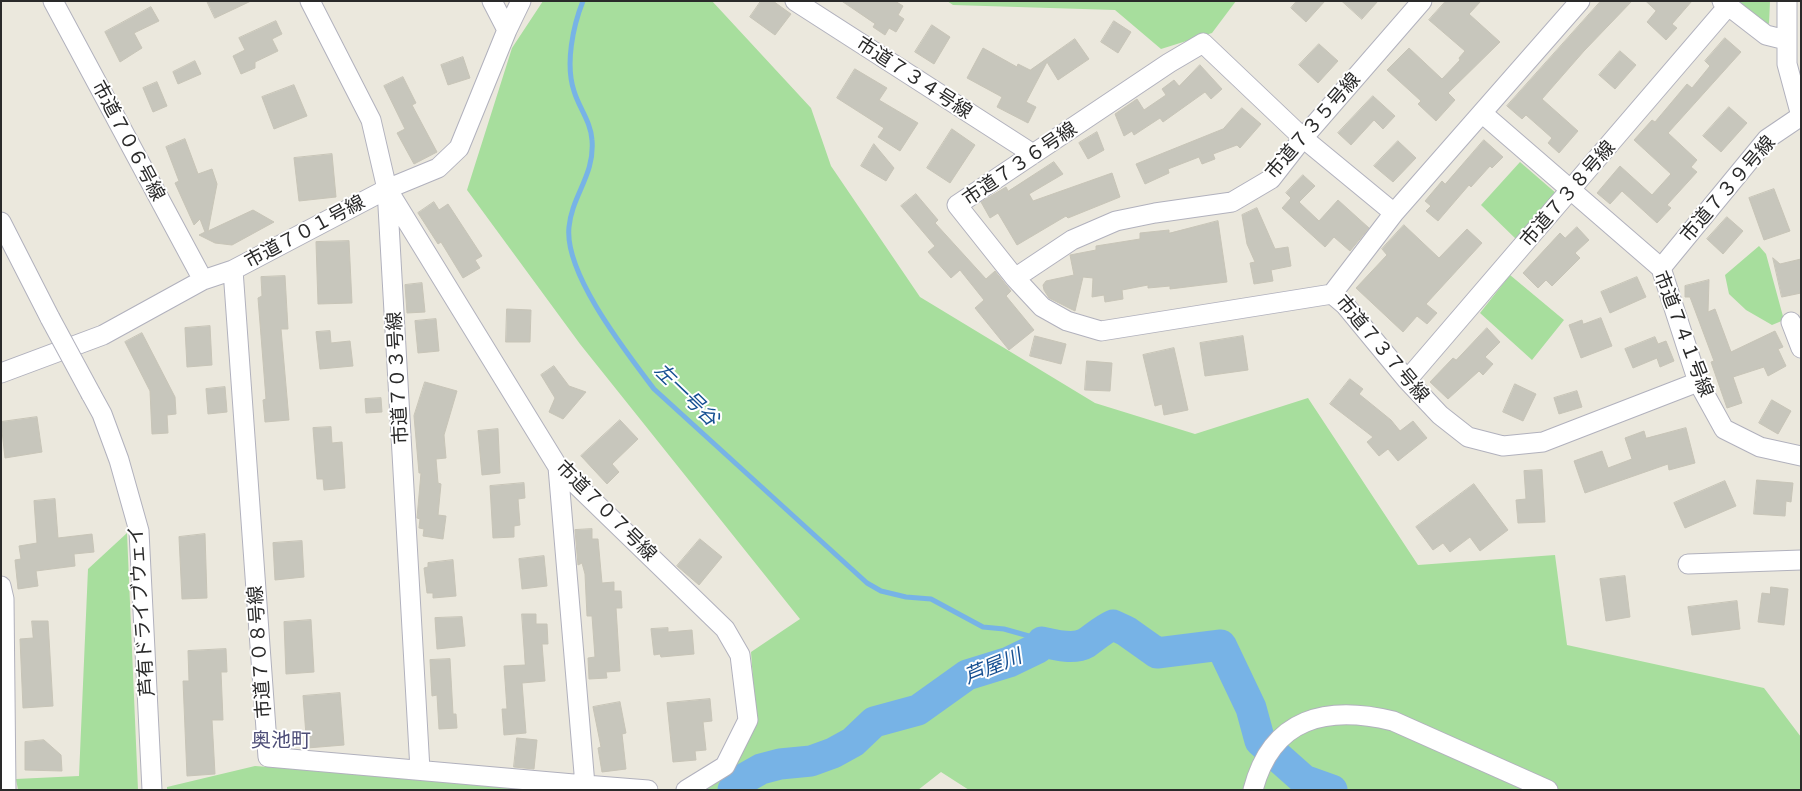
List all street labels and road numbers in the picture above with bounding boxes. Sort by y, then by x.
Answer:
street label: 市道７３４号線 [852,32,976,124]
street label: 市道７３５号線 [1261,68,1365,184]
street label: 市道７０６号線 [87,77,169,205]
street label: 市道７３６号線 [958,117,1082,211]
street label: 市道７３９号線 [1676,131,1780,247]
street label: 市道７３８号線 [1516,136,1620,252]
street label: 市道７０１号線 [241,191,369,273]
street label: 市道７４１号線 [1649,268,1717,400]
street label: 市道７３７号線 [1331,291,1433,407]
street label: 市道７０３号線 [383,311,413,445]
street label: 市道７０７号線 [551,456,661,566]
street label: 芦有ドライブウェイ [125,525,159,697]
street label: 市道７０８号線 [244,585,276,719]

